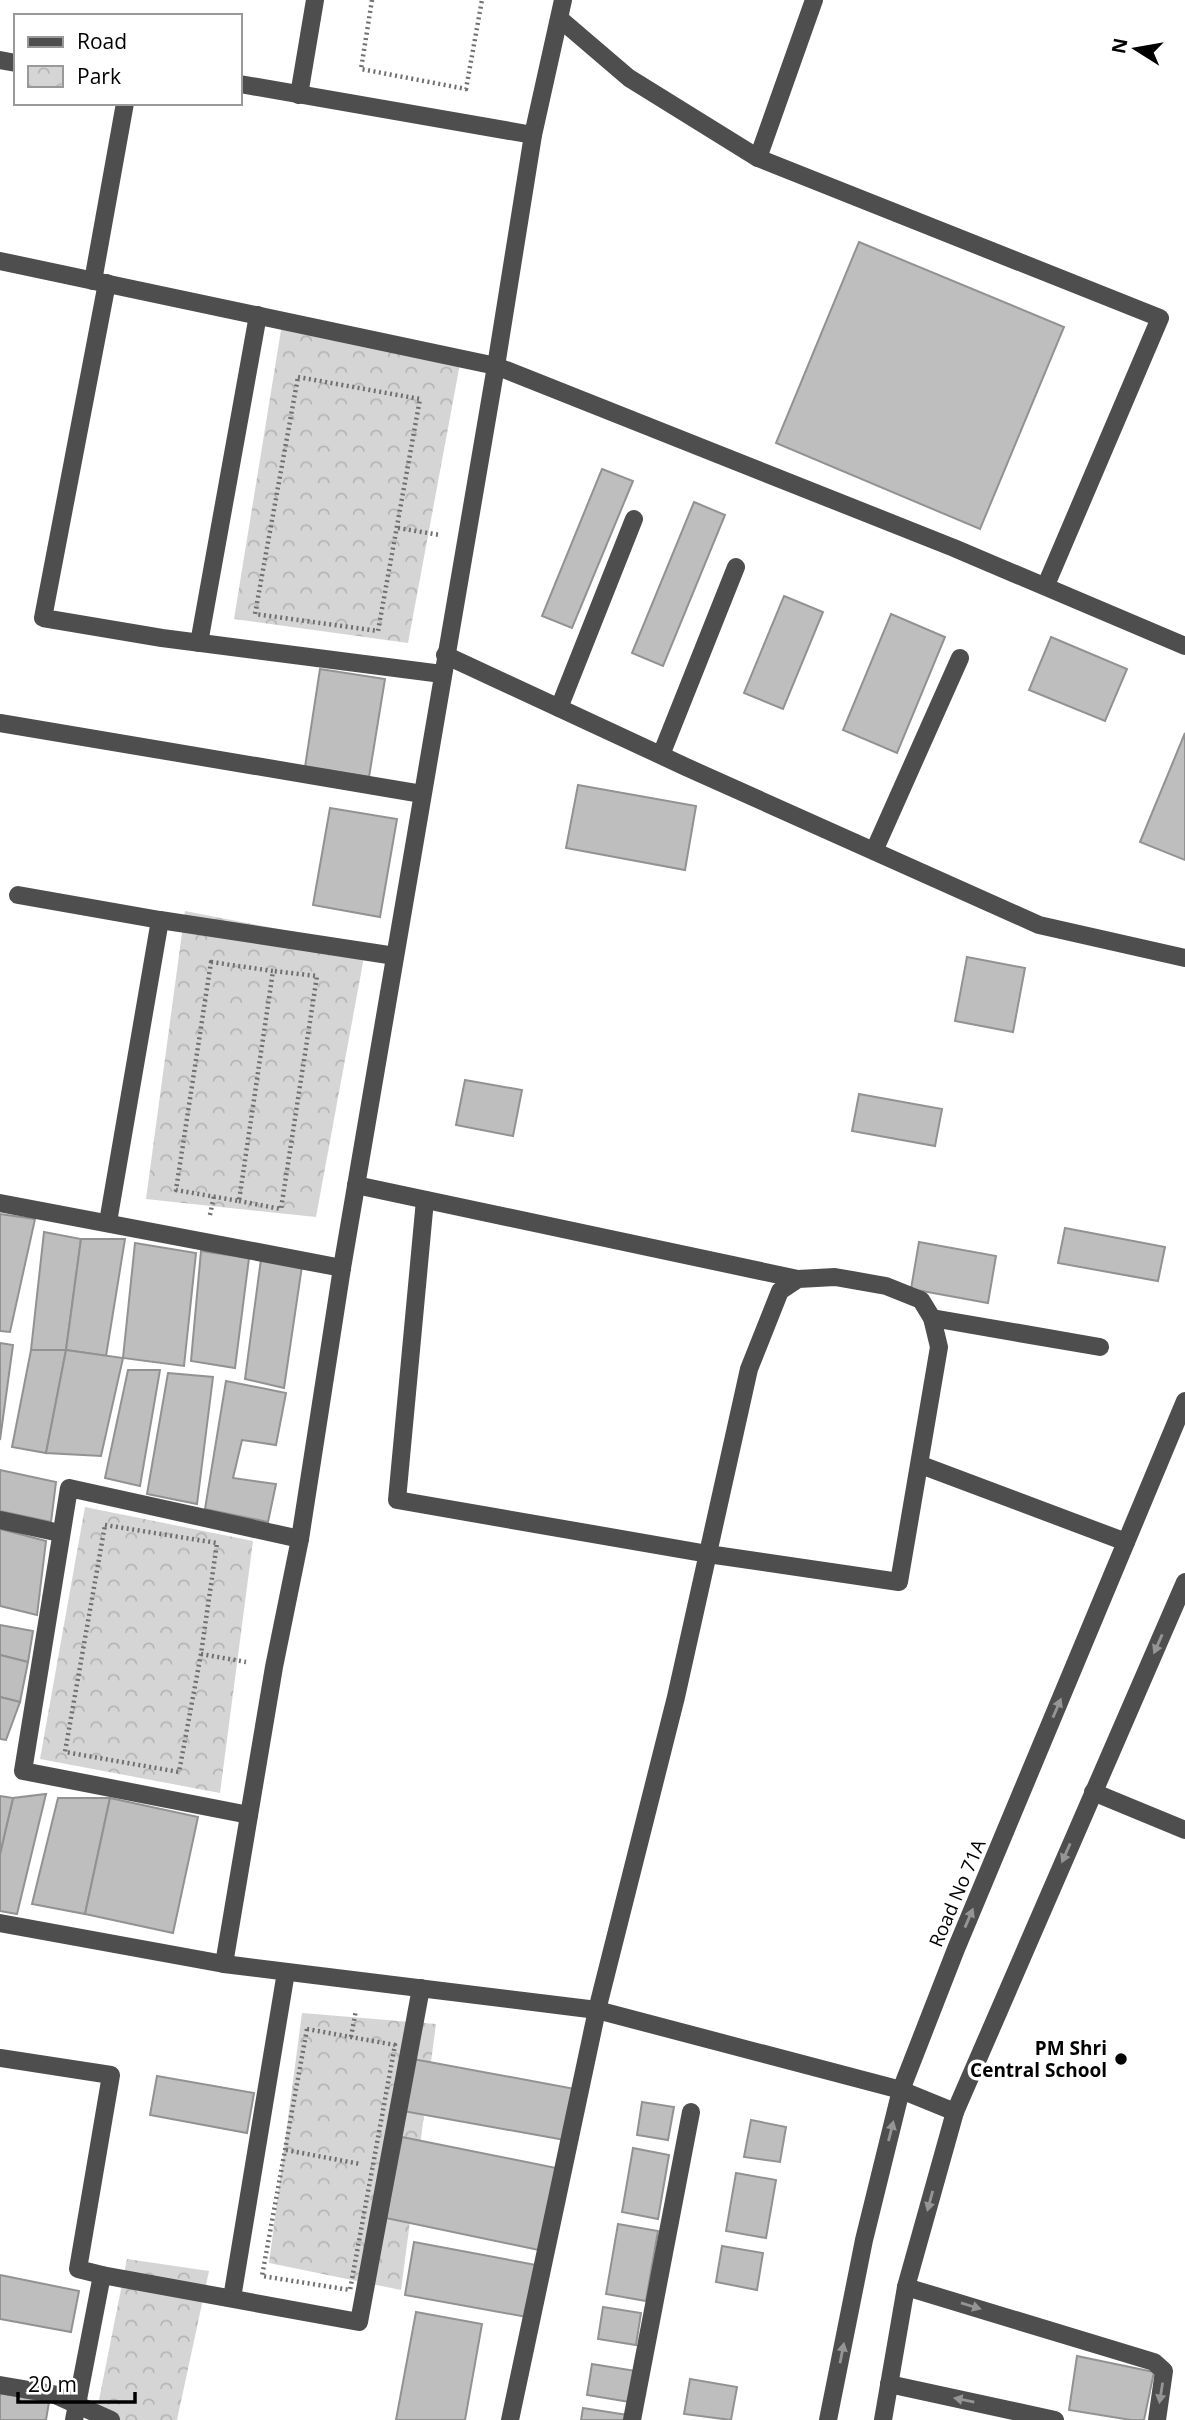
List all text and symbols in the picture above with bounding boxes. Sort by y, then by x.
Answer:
legend [14,14,242,105]
north arrow [1101,14,1171,84]
text: Road [77,27,127,55]
text: N [1105,36,1134,56]
text: Park [77,62,121,90]
one-way arrow [1152,1634,1163,1655]
one-way arrow [1051,1697,1062,1718]
street label: Road No 71A [923,1835,991,1951]
one-way arrow [1060,1842,1071,1863]
one-way arrow [964,1907,975,1928]
place label: PM Shri Central School [970,2035,1107,2083]
marker: PM Shri Central School [1113,2051,1129,2067]
one-way arrow [886,2120,897,2142]
one-way arrow [924,2190,935,2212]
one-way arrow [961,2302,982,2312]
one-way arrow [836,2342,847,2364]
scale bar [18,2360,135,2404]
text: 20 m [28,2370,77,2398]
one-way arrow [1155,2383,1166,2405]
one-way arrow [953,2394,975,2405]

